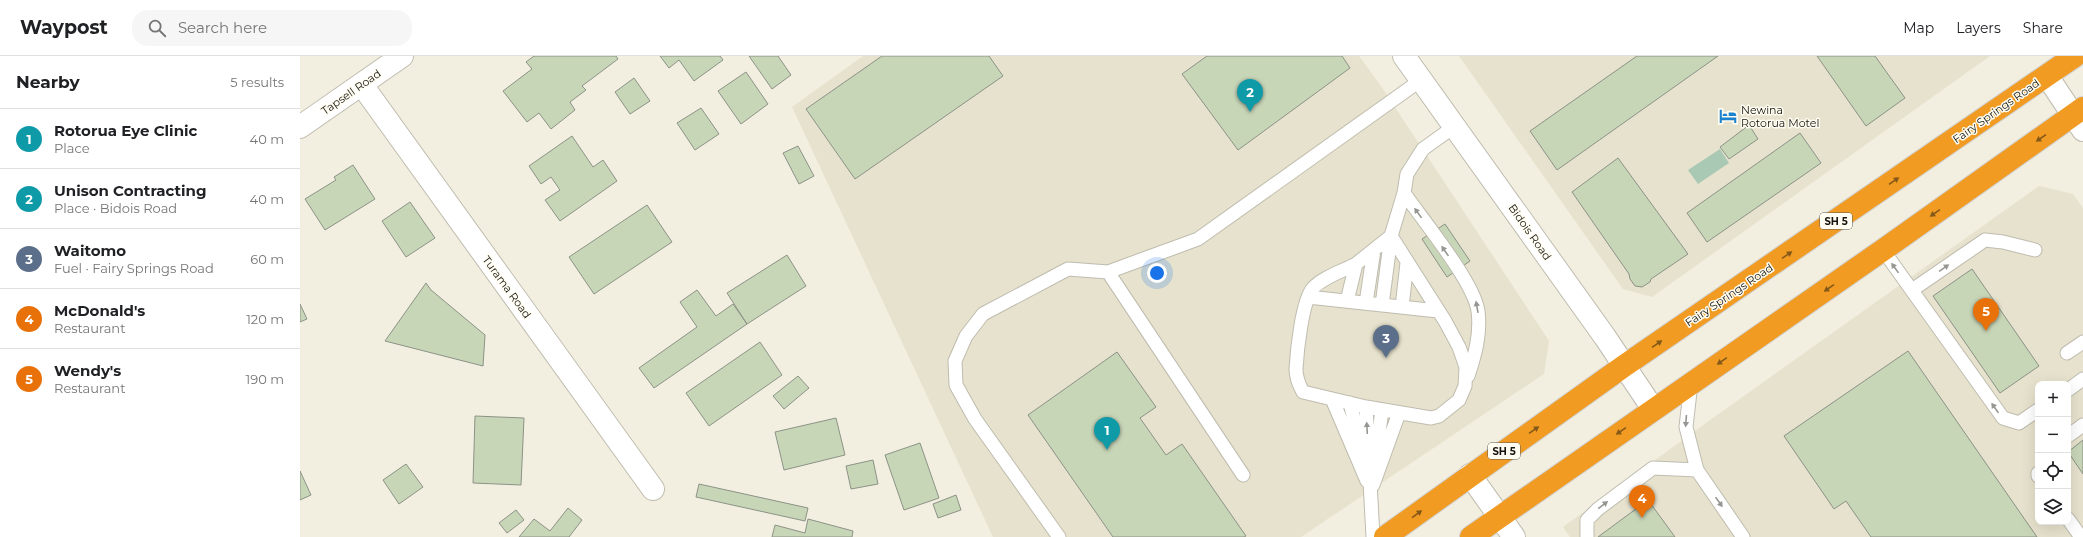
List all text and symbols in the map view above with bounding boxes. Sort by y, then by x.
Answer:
search box [132,10,412,46]
text: Waypost [20,16,108,39]
icon: search [146,17,168,39]
text: Search here [178,18,267,37]
text: Map [1903,19,1934,37]
text: Layers [1956,19,2001,37]
text: Share [2023,19,2063,37]
street label: Tapsell Road [319,66,383,118]
text: Nearby [16,72,80,92]
text: 5 results [230,74,284,90]
street label: Fairy Springs Road [1950,76,2042,146]
pin: 2 [1237,79,1263,112]
place label: Newina Rotorua Motel [1741,103,1819,130]
hotel icon: Newina Rotorua Motel [1718,106,1738,126]
text: Rotorua Eye Clinic [54,121,197,140]
text: 1 [26,131,32,147]
text: 40 m [250,131,284,147]
one-way arrow [2036,134,2046,142]
text: Place [54,140,90,156]
one-way arrow [1889,177,1899,185]
text: Unison Contracting [54,181,207,200]
text: 2 [25,191,33,207]
text: 40 m [250,191,284,207]
text: Place · Bidois Road [54,200,177,216]
street label: Bidois Road [1505,201,1555,263]
one-way arrow [1414,208,1422,218]
one-way arrow [1930,209,1940,217]
road number: SH 5 [1820,213,1852,229]
text: Waitomo [54,241,126,260]
one-way arrow [1441,246,1449,257]
text: 3 [25,251,33,267]
text: 60 m [250,251,284,267]
one-way arrow [1782,251,1792,259]
street label: Turama Road [480,253,534,321]
text: Fuel · Fairy Springs Road [54,260,214,276]
street label: Fairy Springs Road [1682,260,1776,330]
one-way arrow [1891,262,1899,273]
your location [1147,263,1167,283]
one-way arrow [1939,264,1949,272]
one-way arrow [1823,284,1834,292]
pin: 5 [1973,298,1999,331]
text: McDonald's [54,301,145,320]
one-way arrow [1474,301,1480,313]
text: 4 [25,311,33,327]
text: 120 m [246,311,284,327]
text: Restaurant [54,320,125,336]
pin: 3 [1373,325,1399,358]
one-way arrow [1651,340,1662,348]
one-way arrow [1716,358,1727,365]
text: Wendy's [54,361,121,380]
text: 5 [25,371,33,387]
text: 190 m [246,371,284,387]
text: Restaurant [54,380,125,396]
map controls [2035,381,2071,525]
button: + [2035,381,2071,417]
one-way arrow [1991,402,1999,413]
one-way arrow [1683,415,1690,428]
pin: 1 [1094,417,1120,450]
button: − [2035,417,2071,453]
one-way arrow [1364,422,1371,434]
one-way arrow [1529,426,1539,434]
one-way arrow [1616,427,1626,435]
road number: SH 5 [1488,443,1520,459]
button: locate [2035,453,2071,489]
pin: 4 [1629,485,1655,518]
button: layers [2035,489,2071,525]
one-way arrow [1715,497,1723,508]
one-way arrow [1597,501,1608,510]
one-way arrow [1412,510,1422,518]

